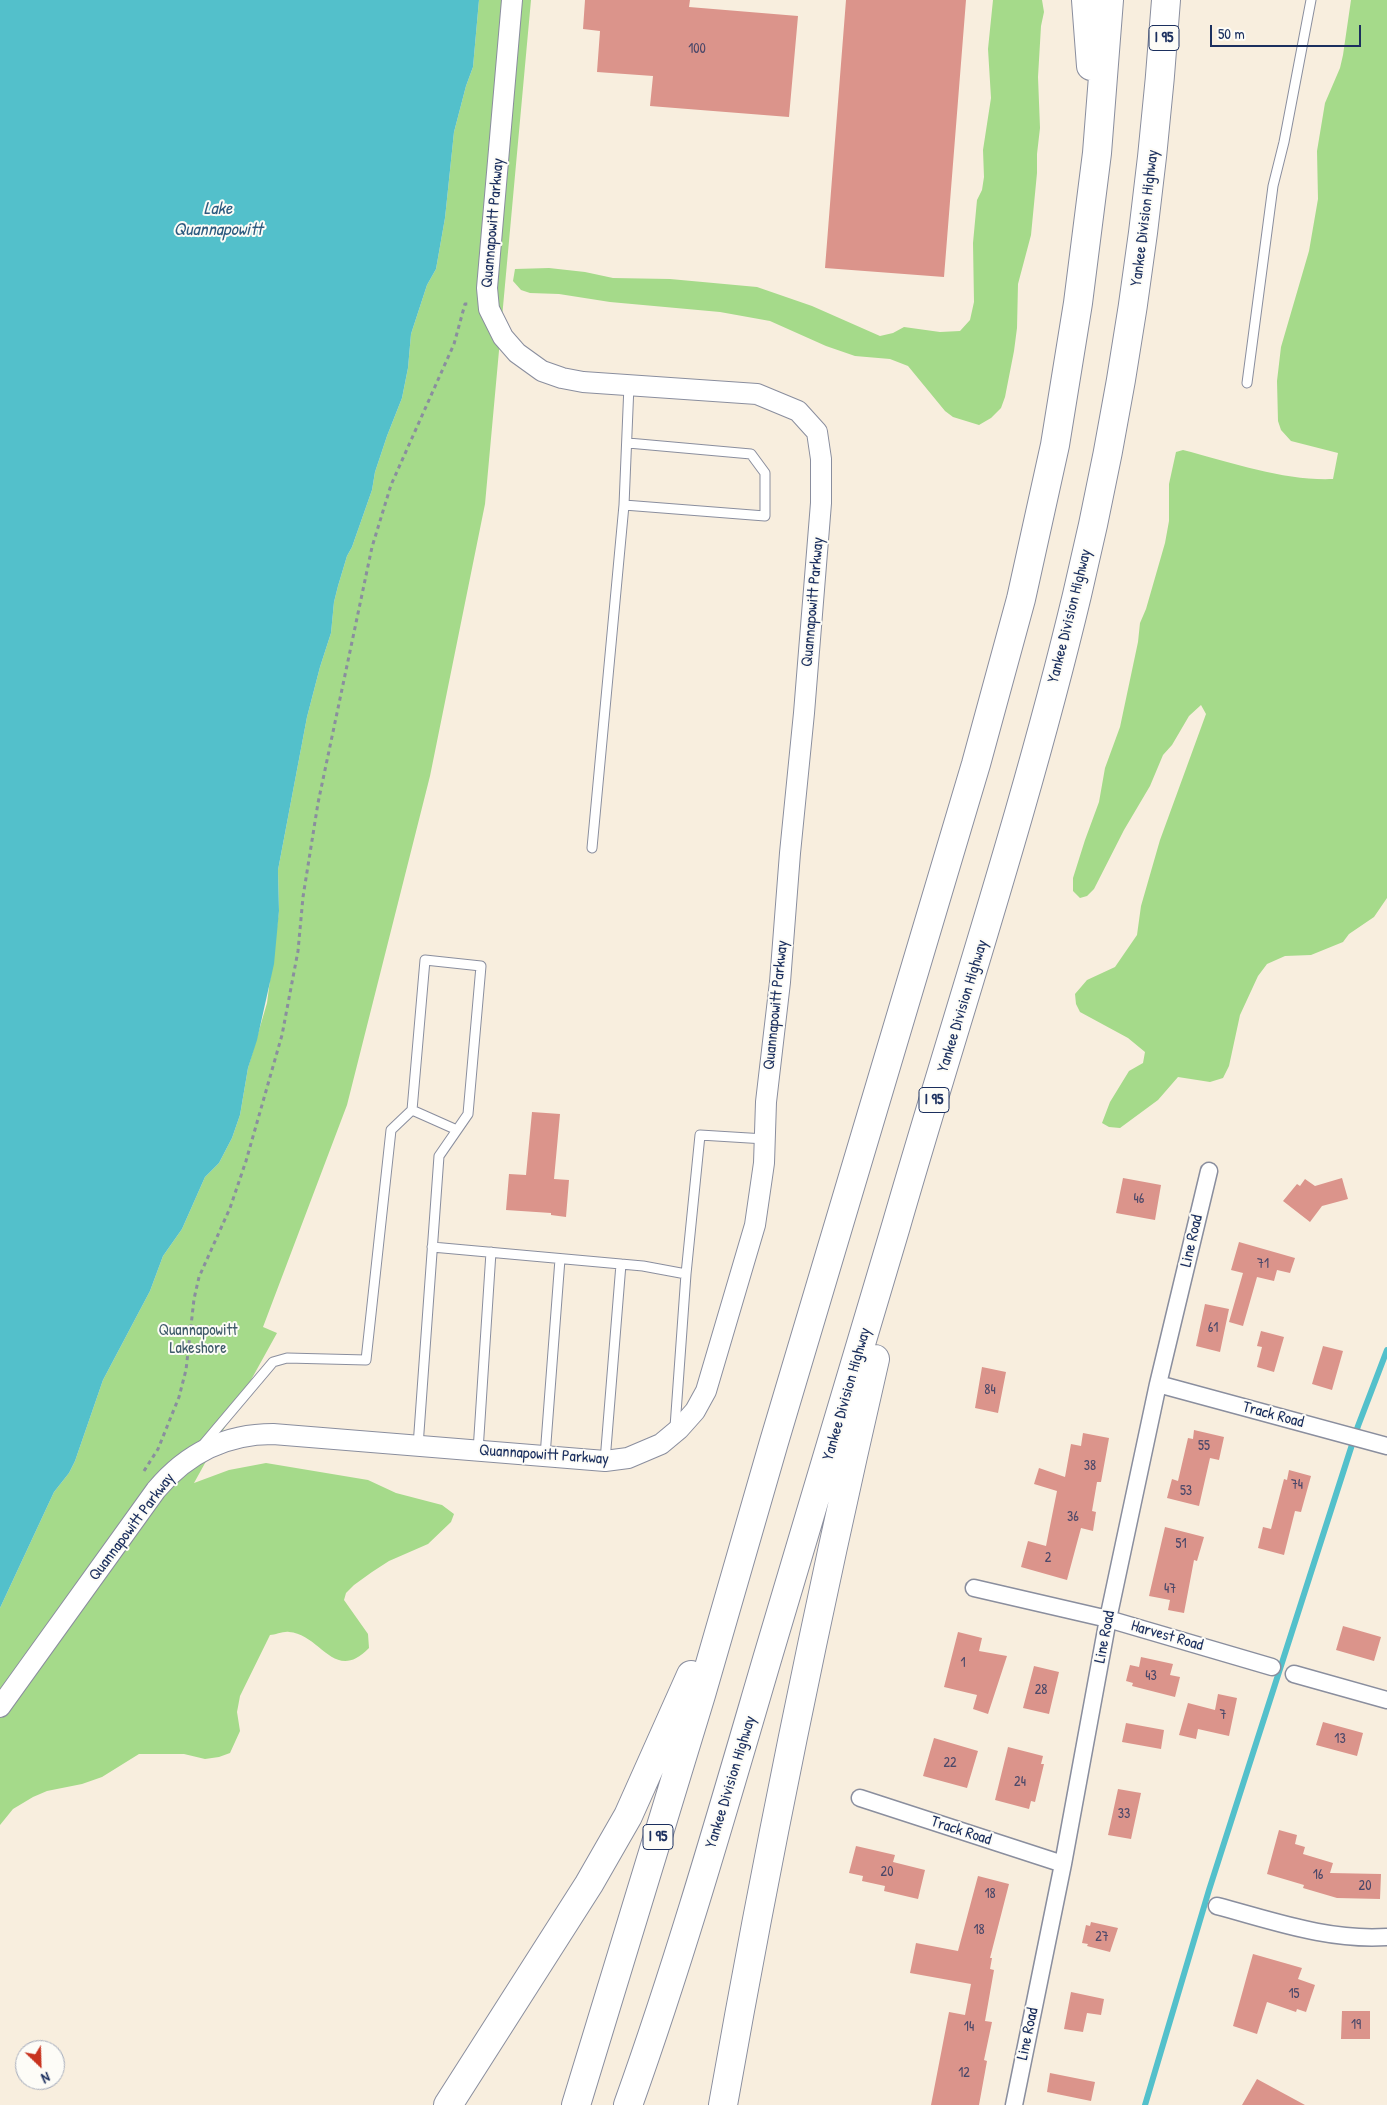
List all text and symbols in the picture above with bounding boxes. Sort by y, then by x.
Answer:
scale bar [1212,15,1363,47]
text: 50 m [1218,23,1245,44]
road number: I 95 [1149,26,1179,50]
house number: 100 [688,41,706,57]
street label: Yankee Division Highway [1127,149,1163,287]
street label: Quannapowitt Parkway [478,157,508,289]
water label: Lake Quannapowitt [173,198,263,240]
street label: Quannapowitt Parkway [798,536,828,668]
street label: Yankee Division Highway [1044,547,1096,685]
street label: Yankee Division Highway [934,938,992,1074]
street label: Quannapowitt Parkway [760,939,792,1071]
road number: I 95 [919,1088,949,1112]
house number: 46 [1134,1191,1144,1207]
street label: Line Road [1177,1213,1207,1269]
house number: 71 [1257,1256,1269,1272]
house number: 61 [1208,1320,1218,1336]
park label: Quannapowitt Lakeshore [158,1321,238,1359]
street label: Yankee Division Highway [819,1325,875,1463]
house number: 84 [984,1382,996,1398]
street label: Track Road [1240,1398,1306,1432]
house number: 55 [1198,1438,1210,1454]
street label: Quannapowitt Parkway [478,1441,610,1469]
house number: 38 [1084,1458,1096,1474]
street label: Quannapowitt Parkway [85,1469,179,1585]
house number: 74 [1291,1477,1303,1493]
house number: 53 [1180,1483,1192,1499]
house number: 36 [1067,1509,1079,1525]
house number: 51 [1175,1536,1187,1552]
house number: 2 [1045,1550,1051,1566]
house number: 47 [1164,1581,1176,1597]
street label: Line Road [1091,1609,1119,1665]
street label: Harvest Road [1129,1617,1205,1655]
house number: 1 [960,1655,966,1671]
house number: 43 [1145,1668,1157,1684]
house number: 28 [1035,1682,1047,1698]
house number: 7 [1220,1707,1226,1723]
street label: Yankee Division Highway [702,1714,760,1850]
house number: 13 [1334,1731,1346,1747]
house number: 22 [943,1755,957,1771]
house number: 24 [1014,1774,1026,1790]
house number: 33 [1118,1806,1130,1822]
street label: Track Road [928,1812,994,1850]
road number: I 95 [643,1824,673,1850]
house number: 20 [881,1864,893,1880]
house number: 16 [1313,1867,1323,1883]
house number: 20 [1359,1878,1371,1894]
house number: 18 [984,1886,996,1902]
house number: 18 [973,1922,985,1938]
house number: 27 [1095,1929,1109,1945]
house number: 15 [1288,1986,1300,2002]
street label: Line Road [1013,2006,1043,2062]
house number: 19 [1351,2017,1361,2033]
house number: 14 [964,2019,974,2035]
north arrow [15,2040,65,2090]
house number: 12 [958,2065,970,2081]
text: N [39,2068,53,2088]

